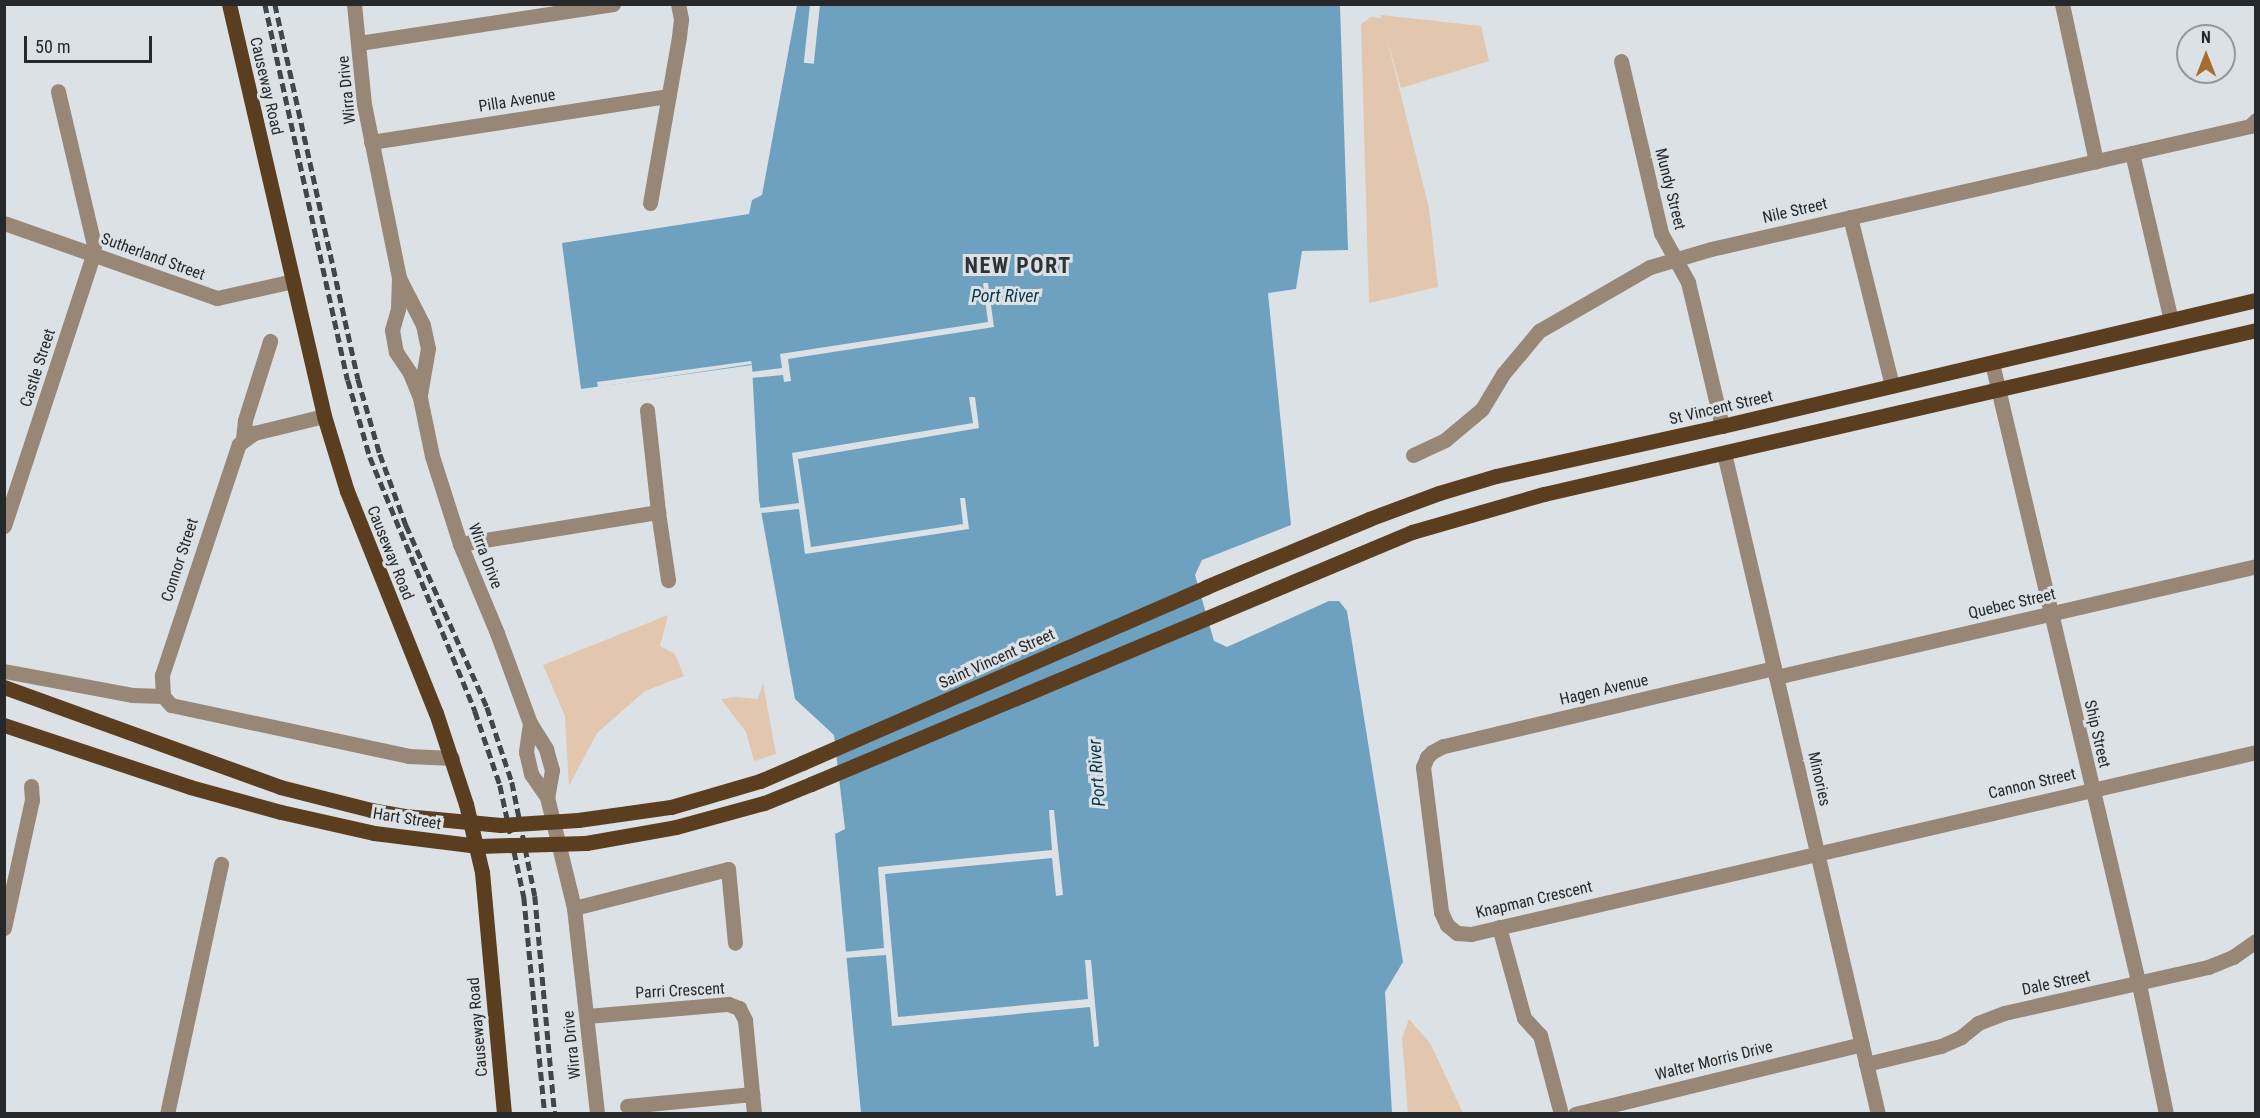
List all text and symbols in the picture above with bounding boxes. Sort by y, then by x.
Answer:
scale bar [27,24,154,62]
north arrow [2176,24,2236,84]
text: N [2201,28,2211,47]
street label: Causeway Road [245,35,287,137]
text: 50 m [35,36,70,57]
street label: Wirra Drive [334,55,360,125]
street label: Pilla Avenue [477,85,557,117]
street label: Mundy Street [1651,146,1689,232]
street label: Nile Street [1761,194,1829,228]
street label: Sutherland Street [98,229,208,285]
district label: NEW PORT [964,253,1072,279]
water label: Port River [971,285,1039,307]
street label: Castle Street [16,326,60,410]
street label: St Vincent Street [1667,387,1775,429]
street label: Causeway Road [362,503,418,603]
street label: Connor Street [157,516,203,604]
street label: Wirra Drive [464,521,506,591]
street label: Quebec Street [1967,585,2057,623]
street label: Saint Vincent Street [936,625,1058,693]
street label: Hagen Avenue [1558,670,1650,710]
street label: Ship Street [2080,698,2114,770]
water label: Port River [1084,739,1110,807]
street label: Minories [1803,750,1835,808]
street label: Cannon Street [1986,765,2078,803]
street label: Hart Street [372,804,442,834]
street label: Knapman Crescent [1474,877,1594,923]
street label: Dale Street [2020,966,2092,1000]
street label: Causeway Road [464,977,492,1077]
street label: Parri Crescent [635,979,725,1003]
street label: Wirra Drive [559,1010,585,1080]
street label: Walter Morris Drive [1653,1037,1775,1085]

